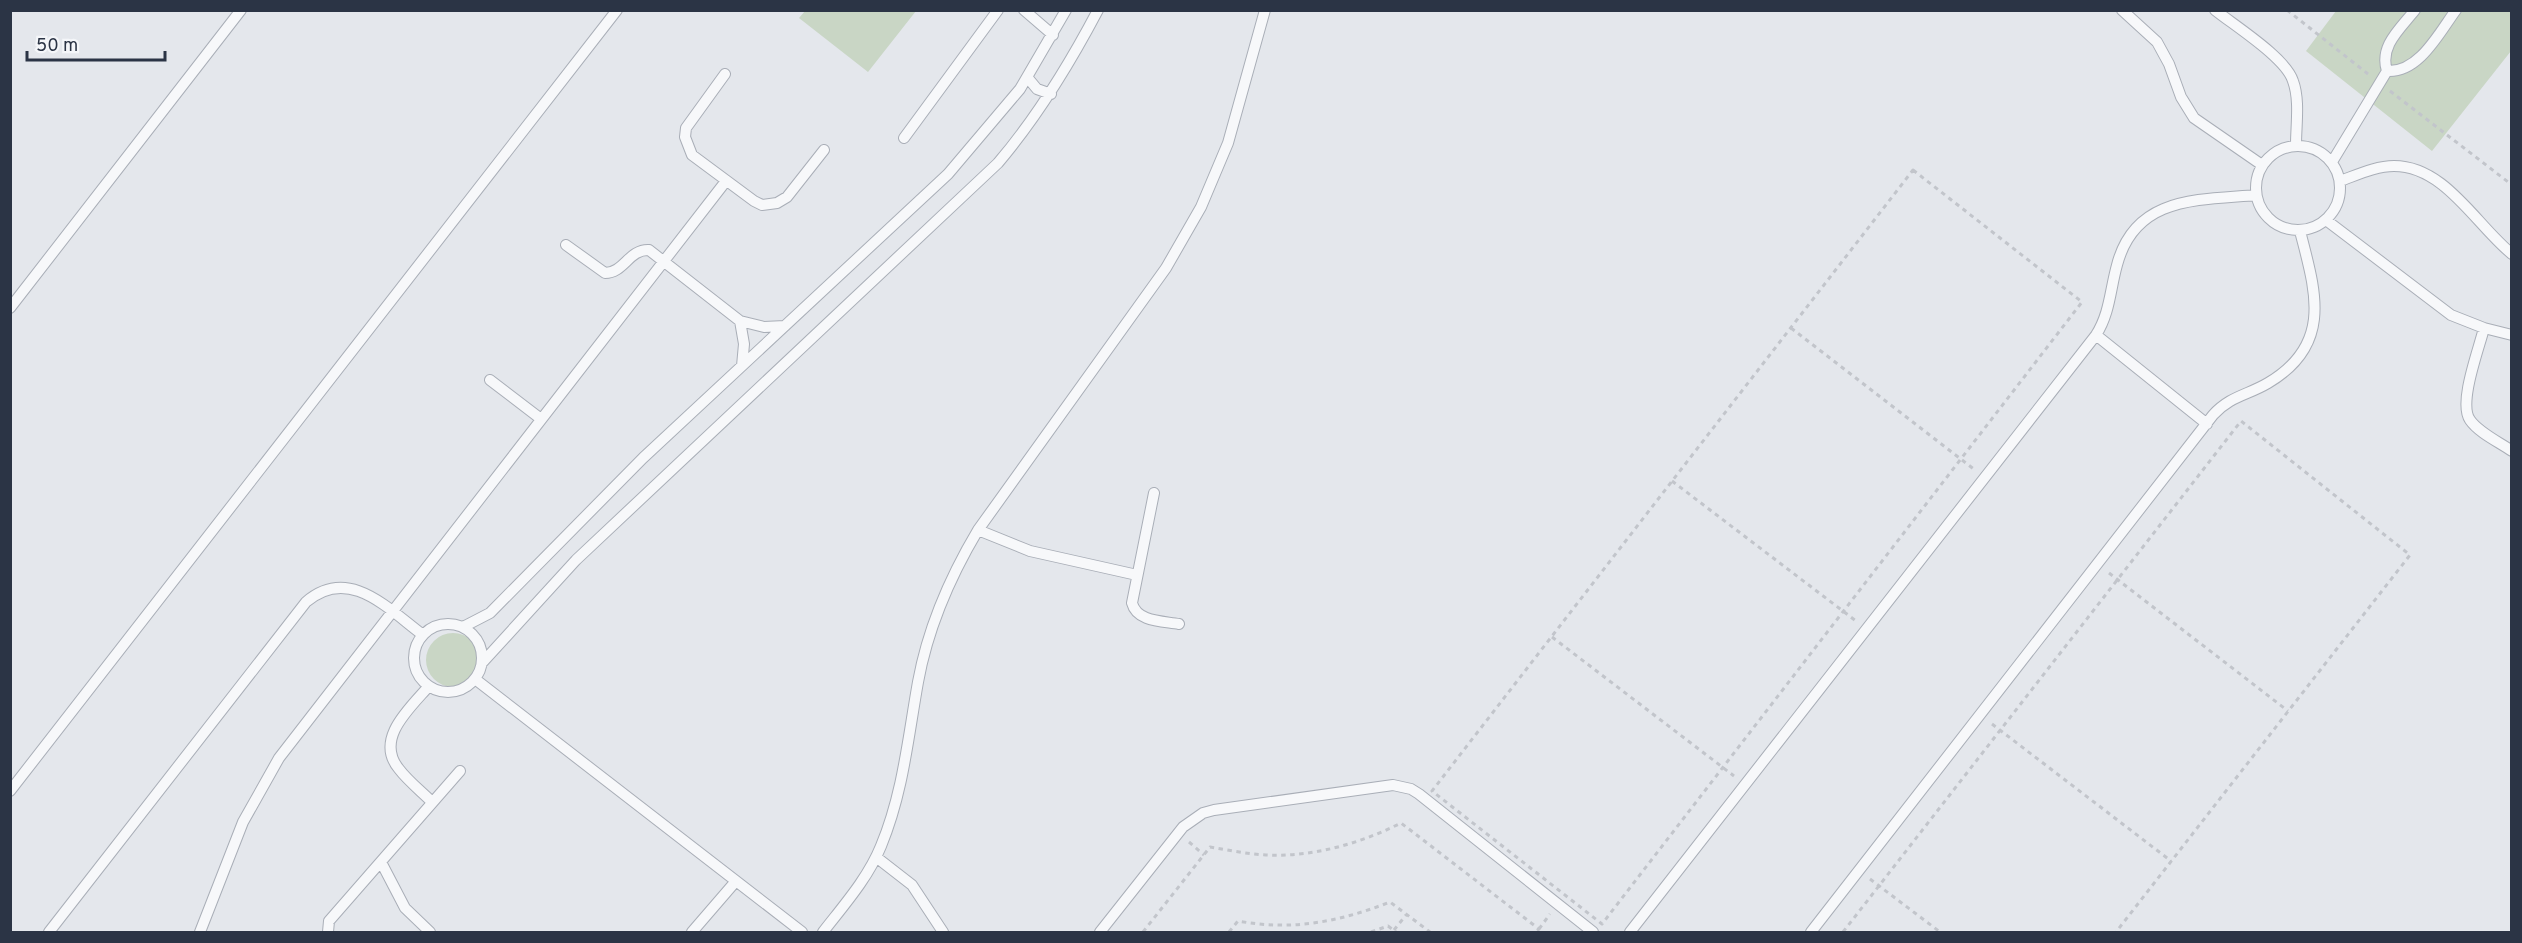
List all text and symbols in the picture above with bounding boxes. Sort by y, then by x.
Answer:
scale bar [27,24,165,62]
text: 50 m [36,35,78,58]

